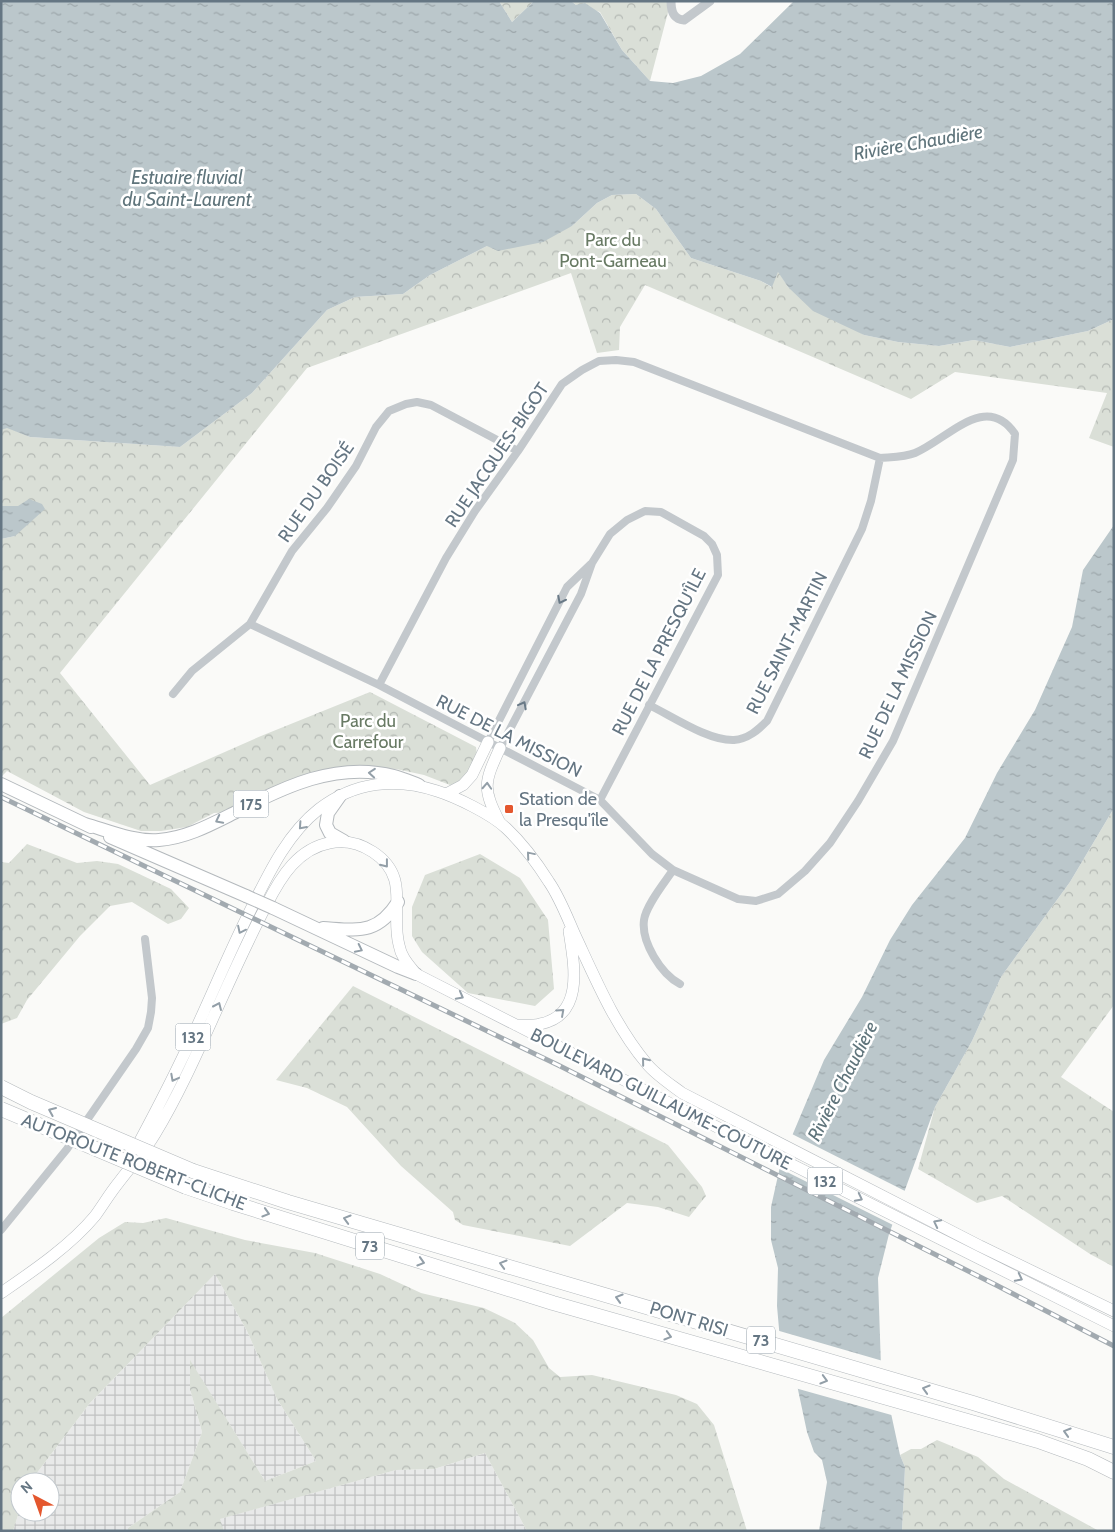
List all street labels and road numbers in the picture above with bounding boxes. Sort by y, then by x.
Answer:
street label: RUE JACQUES-BIGOT [440,378,554,531]
street label: RUE DU BOISÉ [273,437,359,547]
street label: RUE DE LA PRESQU'ÎLE [607,565,711,739]
street label: RUE SAINT-MARTIN [742,568,832,718]
street label: RUE DE LA MISSION [854,608,942,762]
street label: RUE DE LA MISSION [433,690,585,782]
road number: 175 [234,791,268,818]
street label: BOULEVARD GUILLAUME-COUTURE [527,1023,795,1175]
road number: 132 [176,1024,210,1050]
street label: AUTOROUTE ROBERT-CLICHE [18,1109,250,1215]
road number: 132 [808,1168,842,1194]
road number: 73 [356,1232,384,1260]
street label: PONT RISI [647,1297,731,1341]
road number: 73 [747,1326,775,1354]

